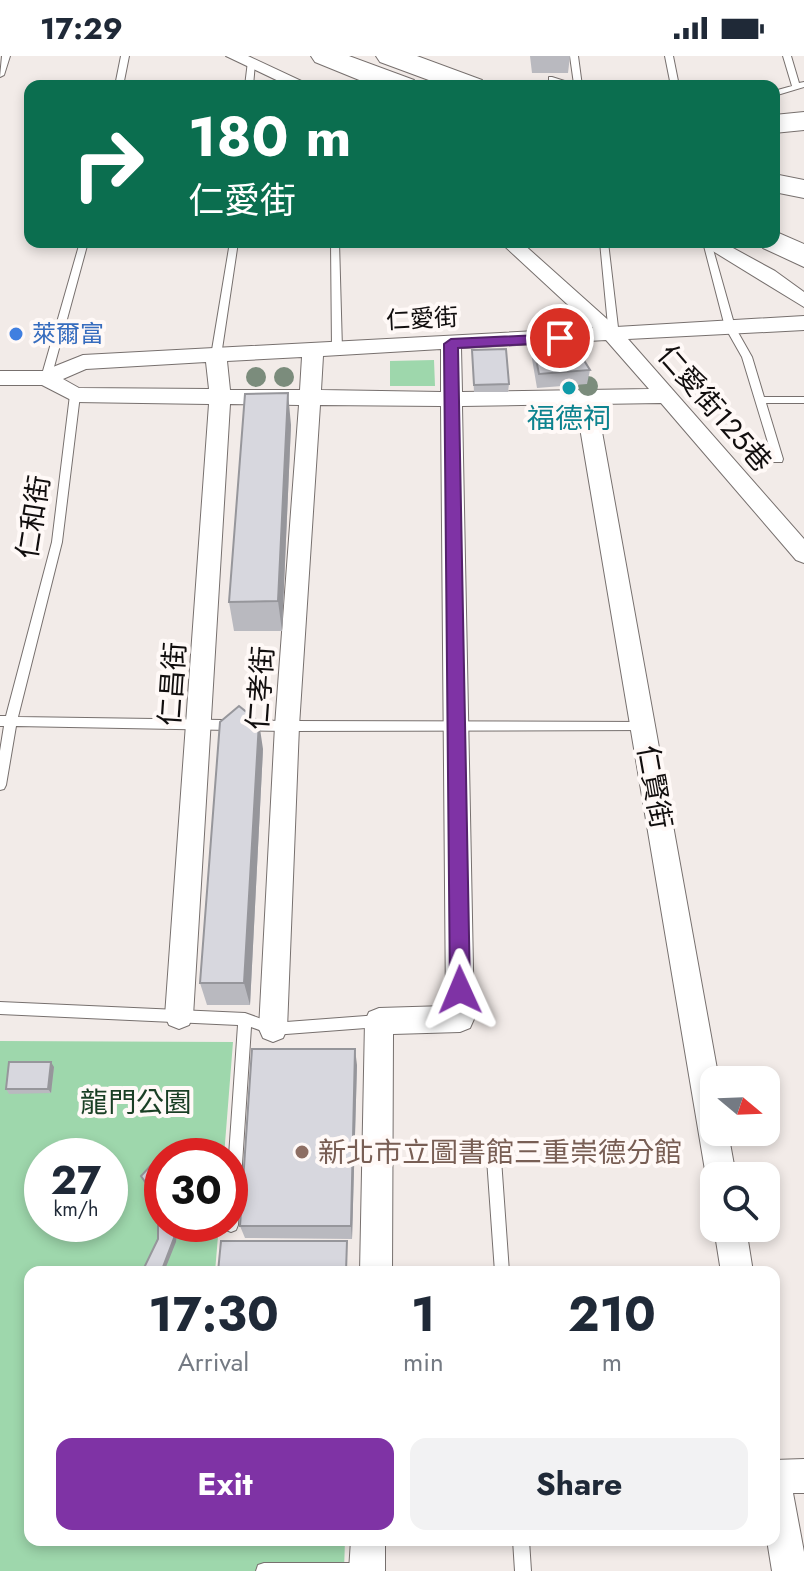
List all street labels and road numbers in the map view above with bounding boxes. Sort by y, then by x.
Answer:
street label: 仁愛街 [385,299,459,338]
street label: 仁愛街125巷 [648,336,781,481]
street label: 仁和街 [7,472,60,562]
street label: 仁昌街 [149,641,196,727]
street label: 仁孝街 [237,645,284,731]
street label: 仁賢街 [627,742,682,832]

